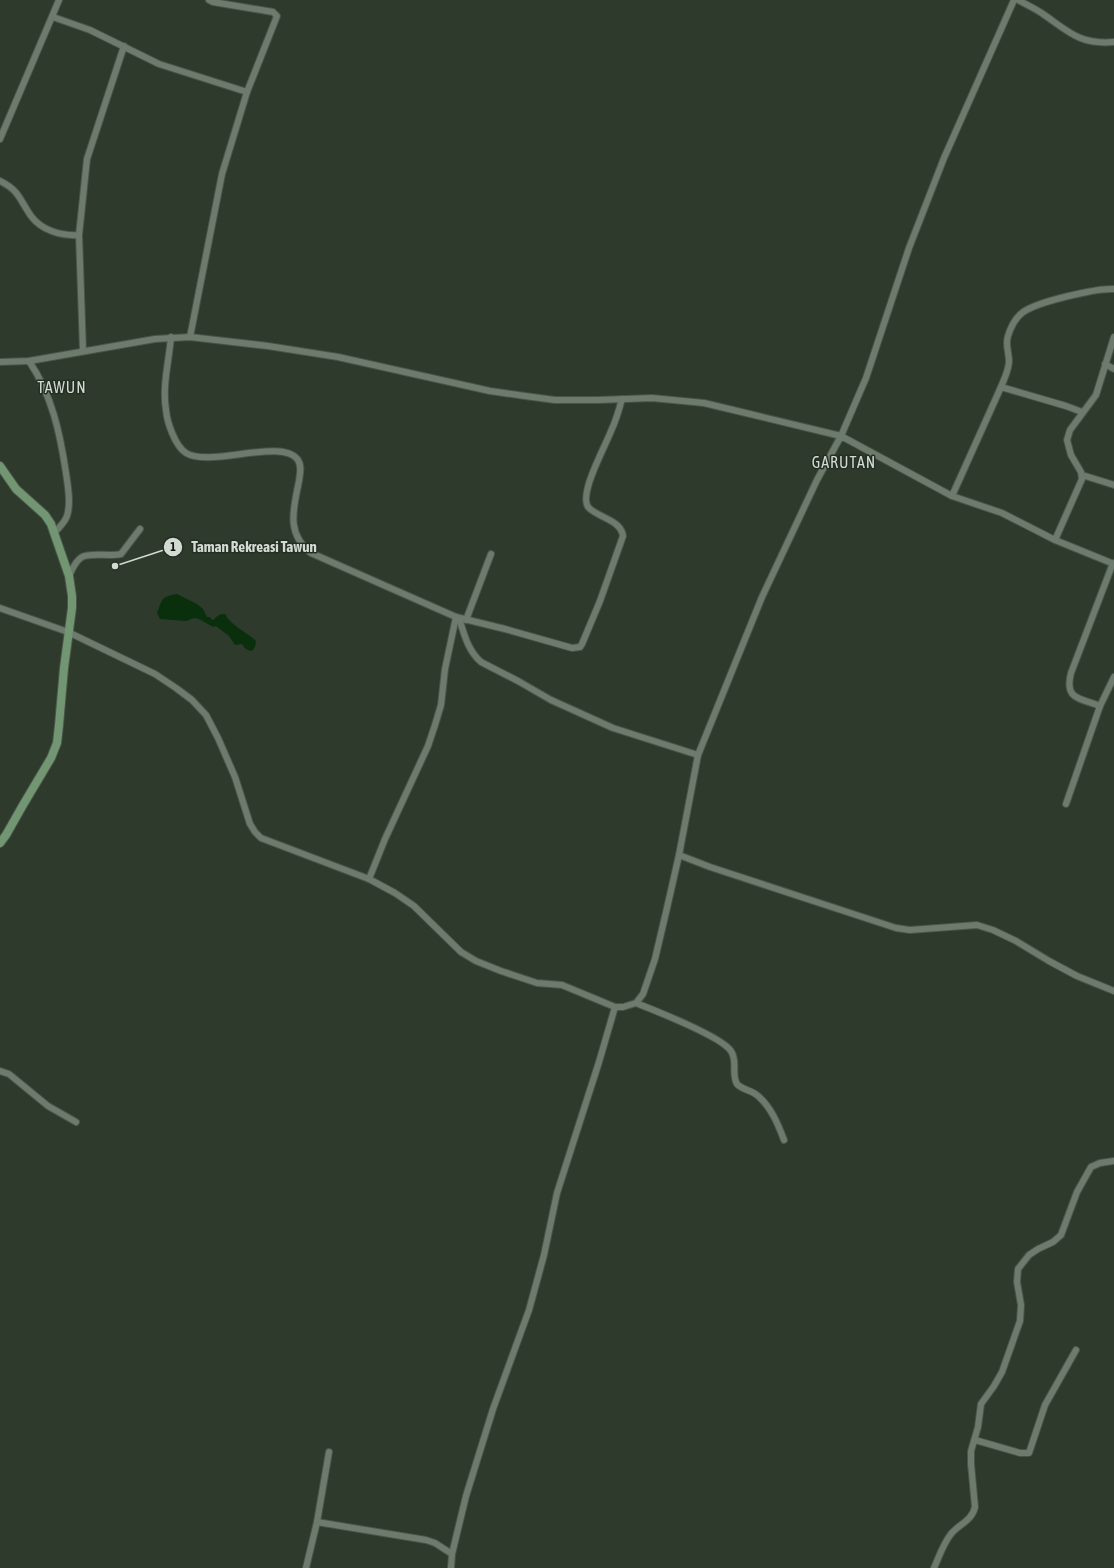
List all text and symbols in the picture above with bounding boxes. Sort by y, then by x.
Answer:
district label: TAWUN [37,378,87,396]
district label: GARUTAN [812,453,876,471]
callout: Taman Rekreasi Tawun [163,533,325,560]
text: Taman Rekreasi Tawun [191,538,317,555]
text: 1 [170,540,176,554]

